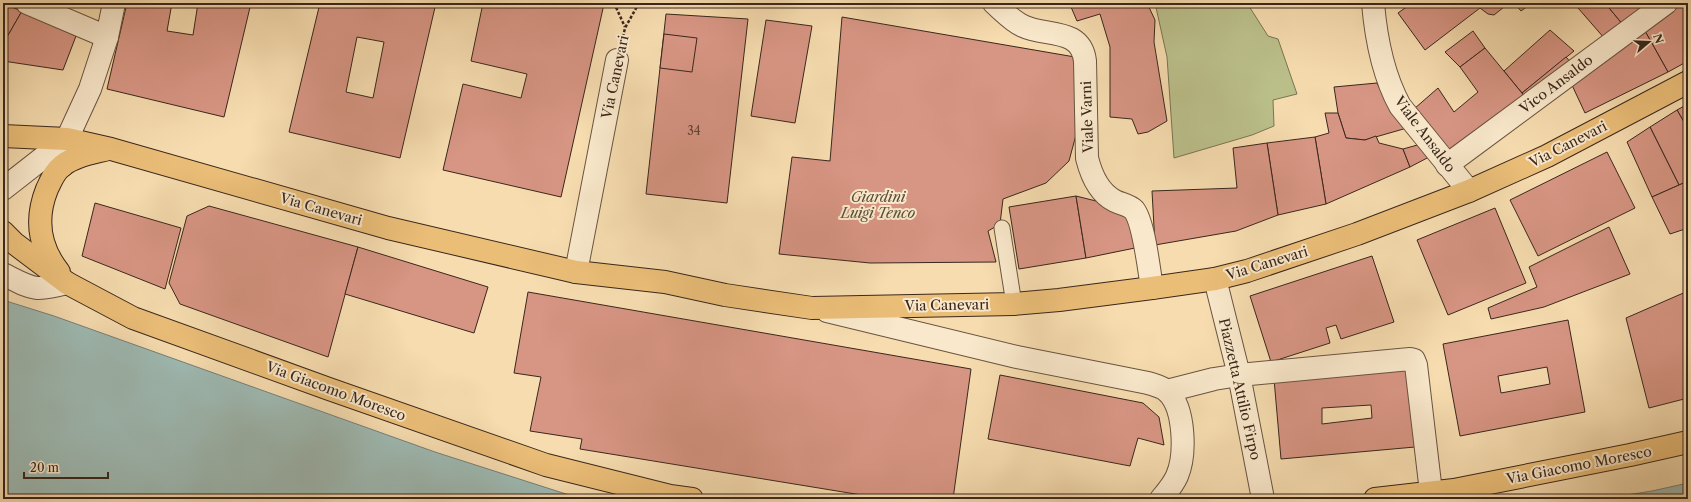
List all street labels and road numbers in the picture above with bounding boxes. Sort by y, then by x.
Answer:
street label: Via Canevari [597,34,633,121]
street label: Vico Ansaldo [1515,51,1596,118]
street label: Viale Varni [1077,81,1097,154]
street label: Viale Ansaldo [1390,92,1460,176]
street label: Via Canevari [1525,117,1610,172]
street label: Via Canevari [277,188,364,229]
street label: Via Canevari [1223,242,1310,284]
street label: Via Canevari [904,295,989,315]
street label: Piazzetta Attilio Firpo [1215,316,1265,462]
street label: Via Giacomo Moresco [263,357,408,425]
street label: Via Giacomo Moresco [1504,442,1653,488]

